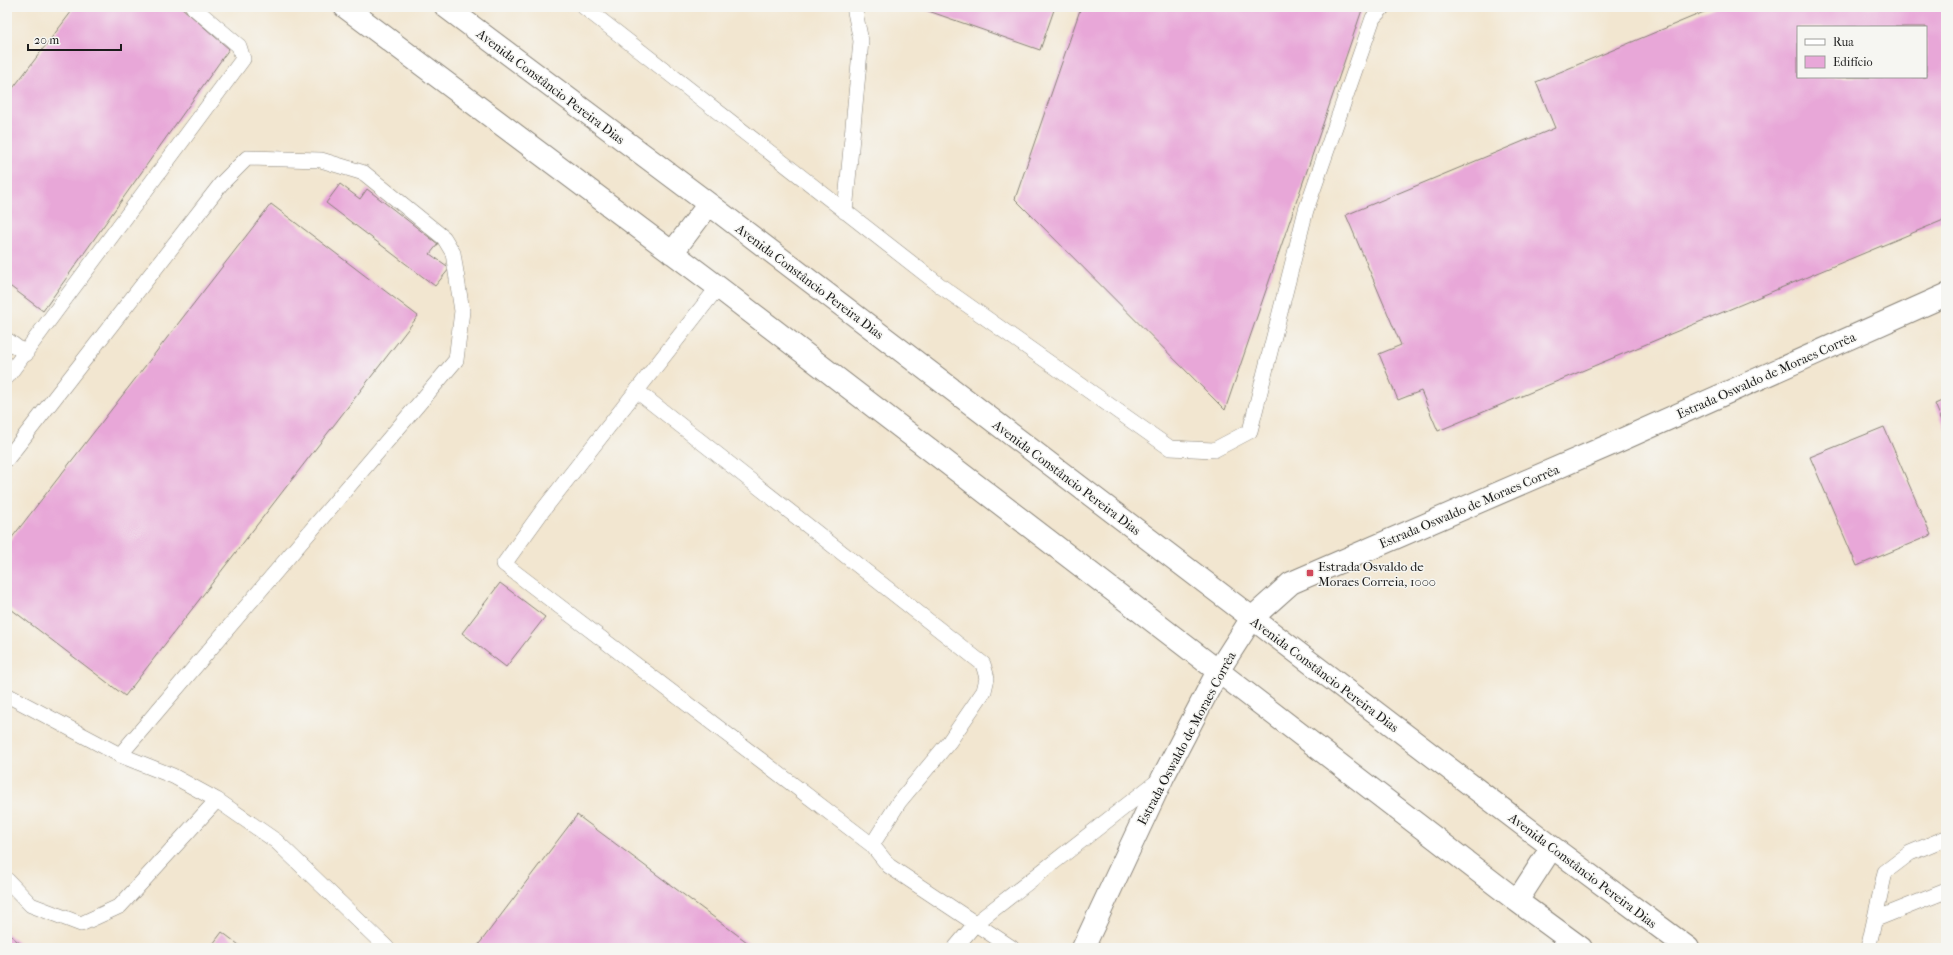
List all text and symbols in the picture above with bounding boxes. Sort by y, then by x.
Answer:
street label: Avenida Constâncio Pereira Dias [473,25,628,147]
scale bar [28,26,121,52]
legend [1797,26,1927,78]
text: 20 m [34,33,59,47]
text: Rua [1833,35,1854,49]
text: Edifício [1833,55,1873,69]
street label: Avenida Constâncio Pereira Dias [732,220,887,342]
street label: Estrada Oswaldo de Moraes Corrêa [1674,329,1859,422]
street label: Avenida Constâncio Pereira Dias [989,416,1144,538]
street label: Estrada Oswaldo de Moraes Corrêa [1377,461,1562,551]
place label: Estrada Osvaldo de Moraes Correia, 1000 [1318,559,1436,589]
marker: Estrada Osvaldo de Moraes Correia, 1000 [1305,568,1315,578]
street label: Avenida Constâncio Pereira Dias [1247,613,1402,735]
street label: Estrada Oswaldo de Moraes Corrêa [1134,648,1239,827]
street label: Avenida Constâncio Pereira Dias [1505,809,1660,931]

